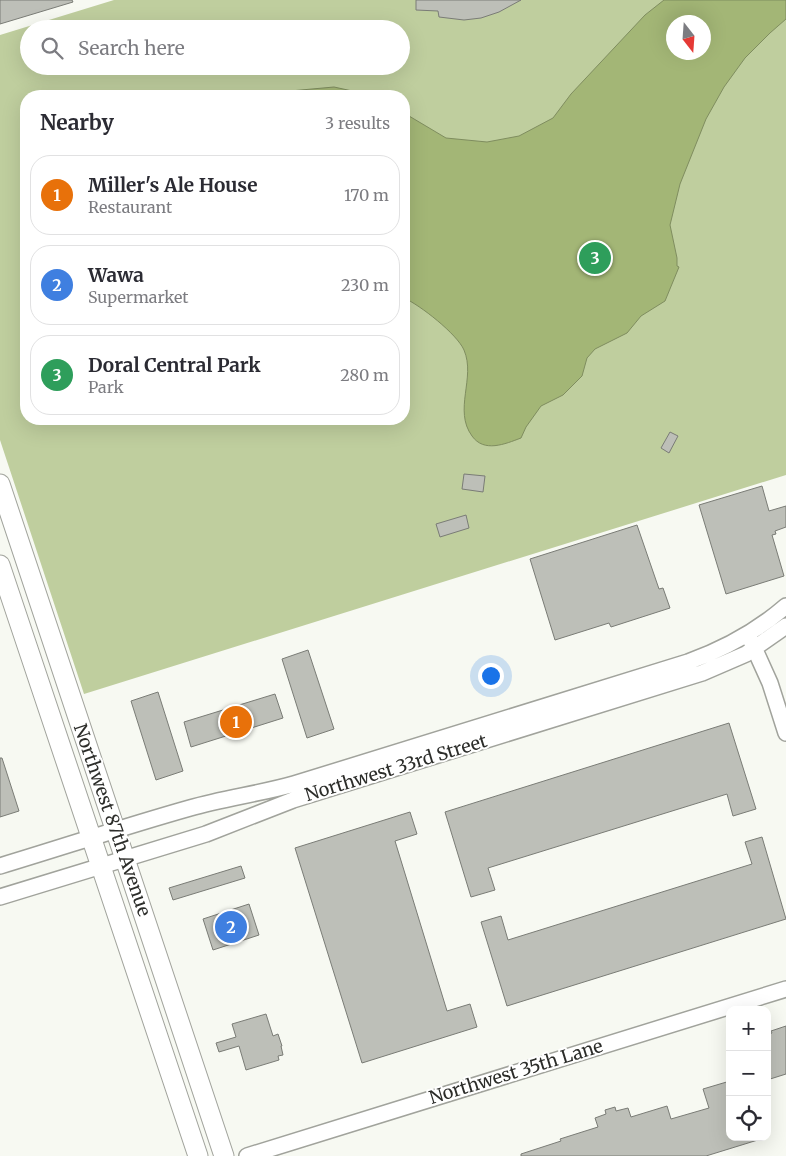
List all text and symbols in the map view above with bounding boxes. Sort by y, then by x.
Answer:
north arrow [666,15,711,60]
search box [20,20,410,75]
icon: search [38,34,66,62]
text: Search here [78,36,185,60]
text: Nearby [40,109,114,136]
text: 3 results [325,113,390,133]
text: Miller's Ale House [88,173,257,197]
text: 1 [53,185,61,205]
text: 170 m [344,185,389,205]
text: Restaurant [88,197,172,217]
pin: 3 [579,239,611,277]
text: Wawa [88,263,144,287]
text: 2 [52,275,62,295]
text: 230 m [341,275,389,295]
text: Supermarket [88,287,189,307]
text: Doral Central Park [88,353,261,377]
text: 3 [52,365,62,385]
text: 280 m [340,365,389,385]
text: Park [88,377,124,397]
your location [478,663,504,689]
pin: 1 [220,703,252,741]
street label: Northwest 87th Avenue [69,721,156,919]
street label: Northwest 33rd Street [302,729,490,806]
pin: 2 [215,908,247,946]
map controls [726,1006,771,1141]
button: + [726,1006,771,1051]
street label: Northwest 35th Lane [426,1034,606,1109]
button: − [726,1051,771,1096]
button: locate [726,1096,771,1141]

